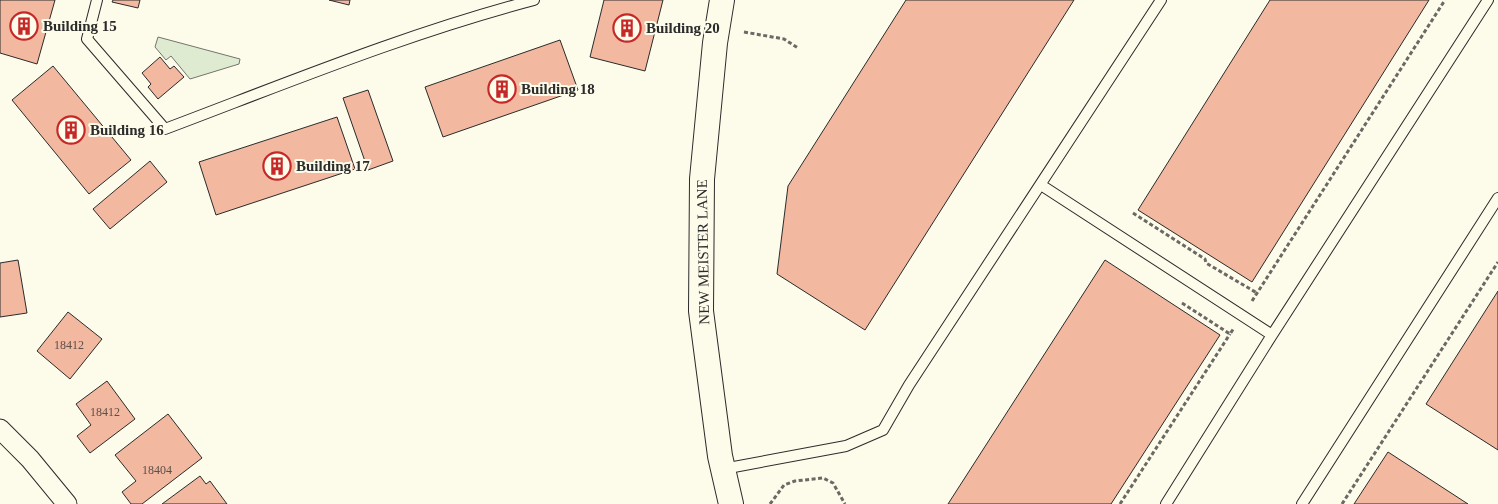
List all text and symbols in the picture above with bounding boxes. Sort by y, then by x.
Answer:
building icon: Building 15 [9,11,39,41]
building icon: Building 20 [612,13,642,43]
place label: Building 15 [43,18,117,34]
place label: Building 20 [646,20,720,36]
building icon: Building 18 [487,74,517,104]
place label: Building 18 [521,81,595,97]
building icon: Building 16 [56,115,86,145]
place label: Building 16 [90,122,164,138]
building icon: Building 17 [262,151,292,181]
place label: Building 17 [296,158,370,174]
street label: NEW MEISTER LANE [694,179,712,325]
house number: 18412 [54,338,84,352]
house number: 18412 [90,405,120,419]
house number: 18404 [142,463,172,477]

